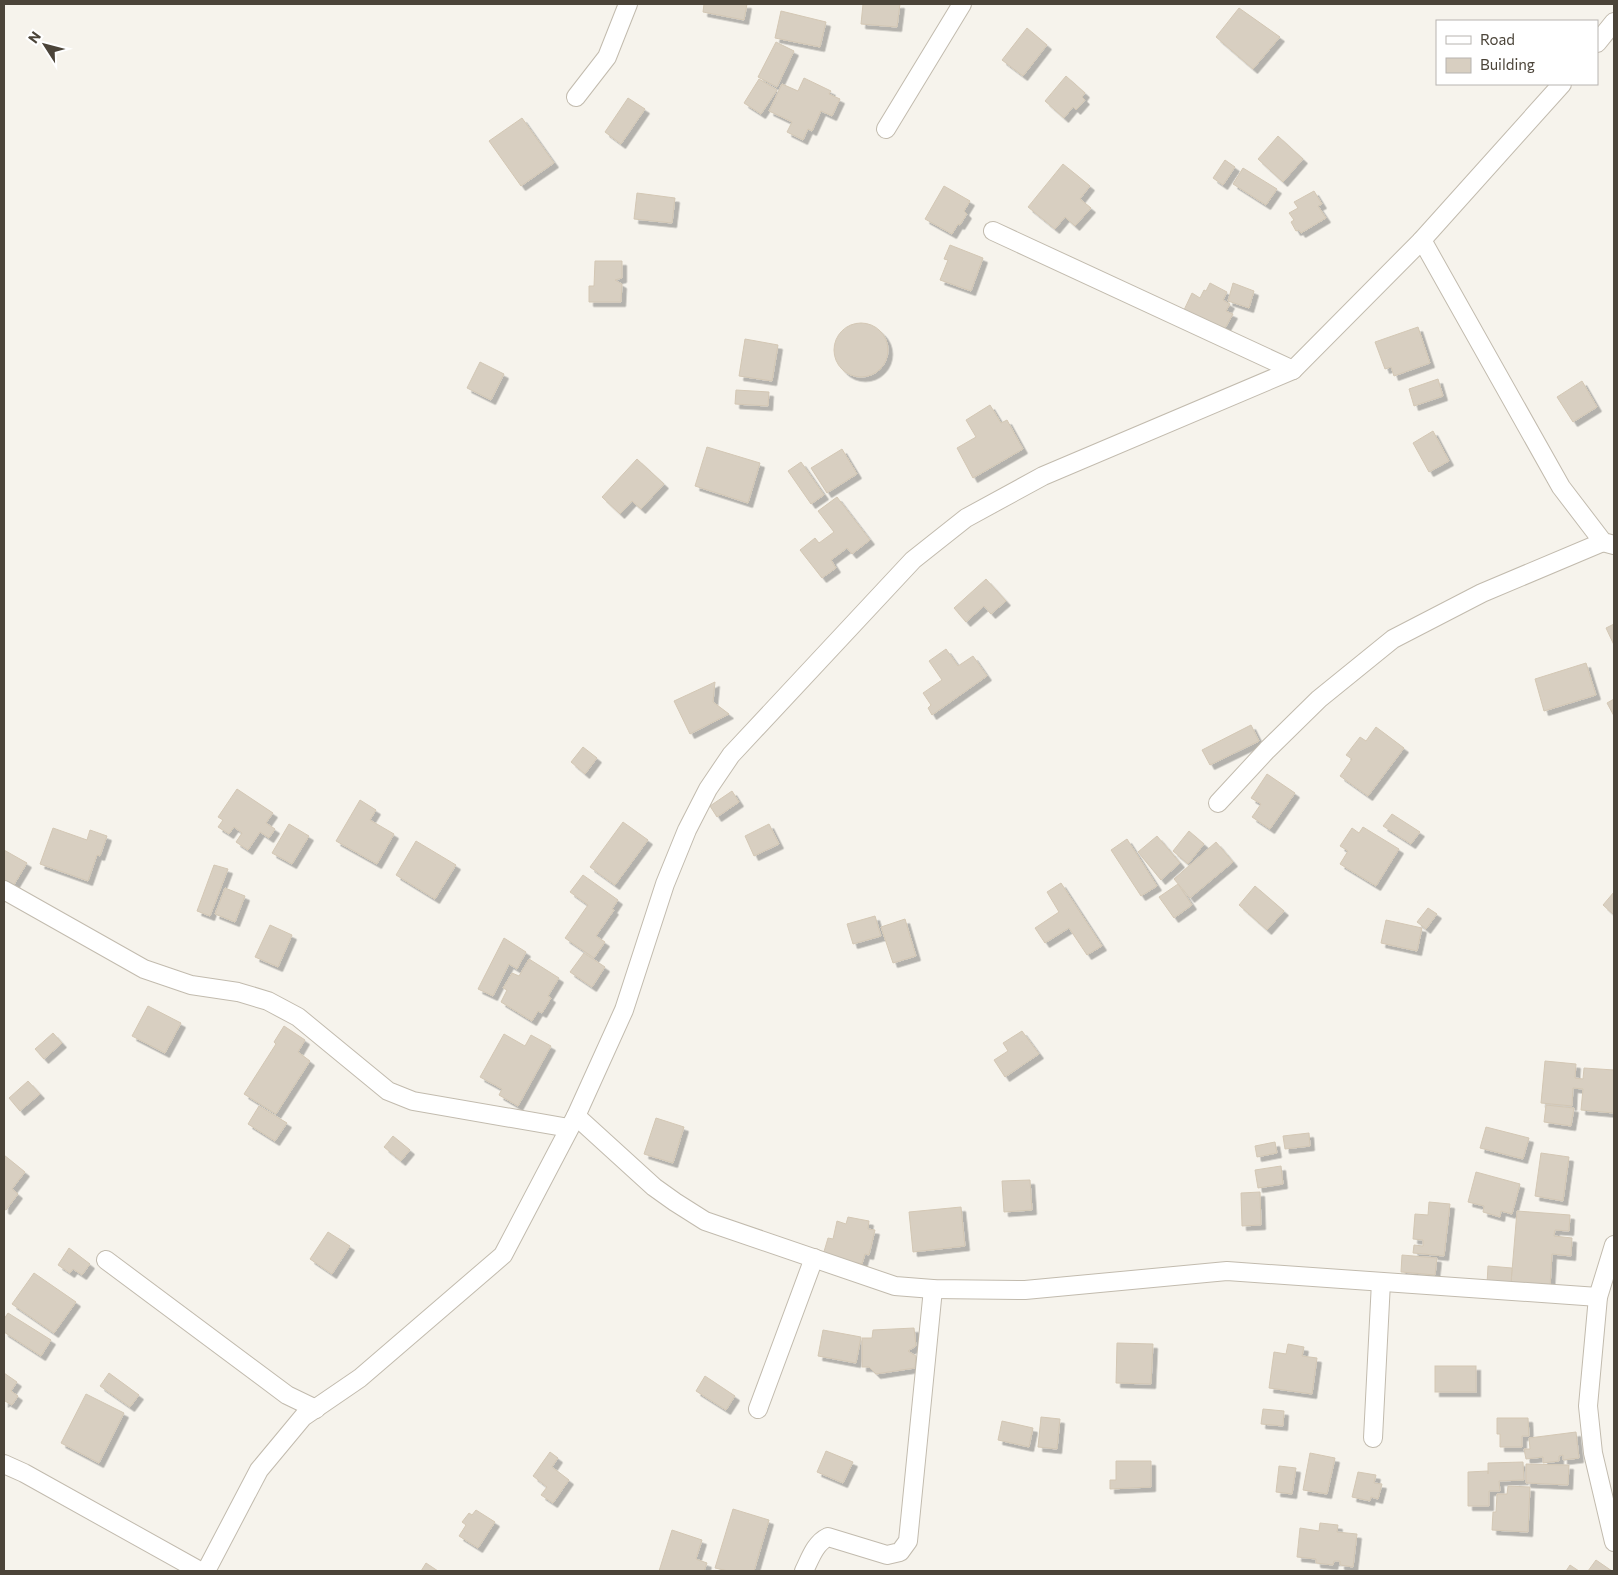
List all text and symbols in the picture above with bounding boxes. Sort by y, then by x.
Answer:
north arrow [20,20,70,70]
legend [1436,20,1598,85]
text: N [24,28,44,46]
text: Road [1480,30,1515,48]
text: Building [1480,55,1535,73]

